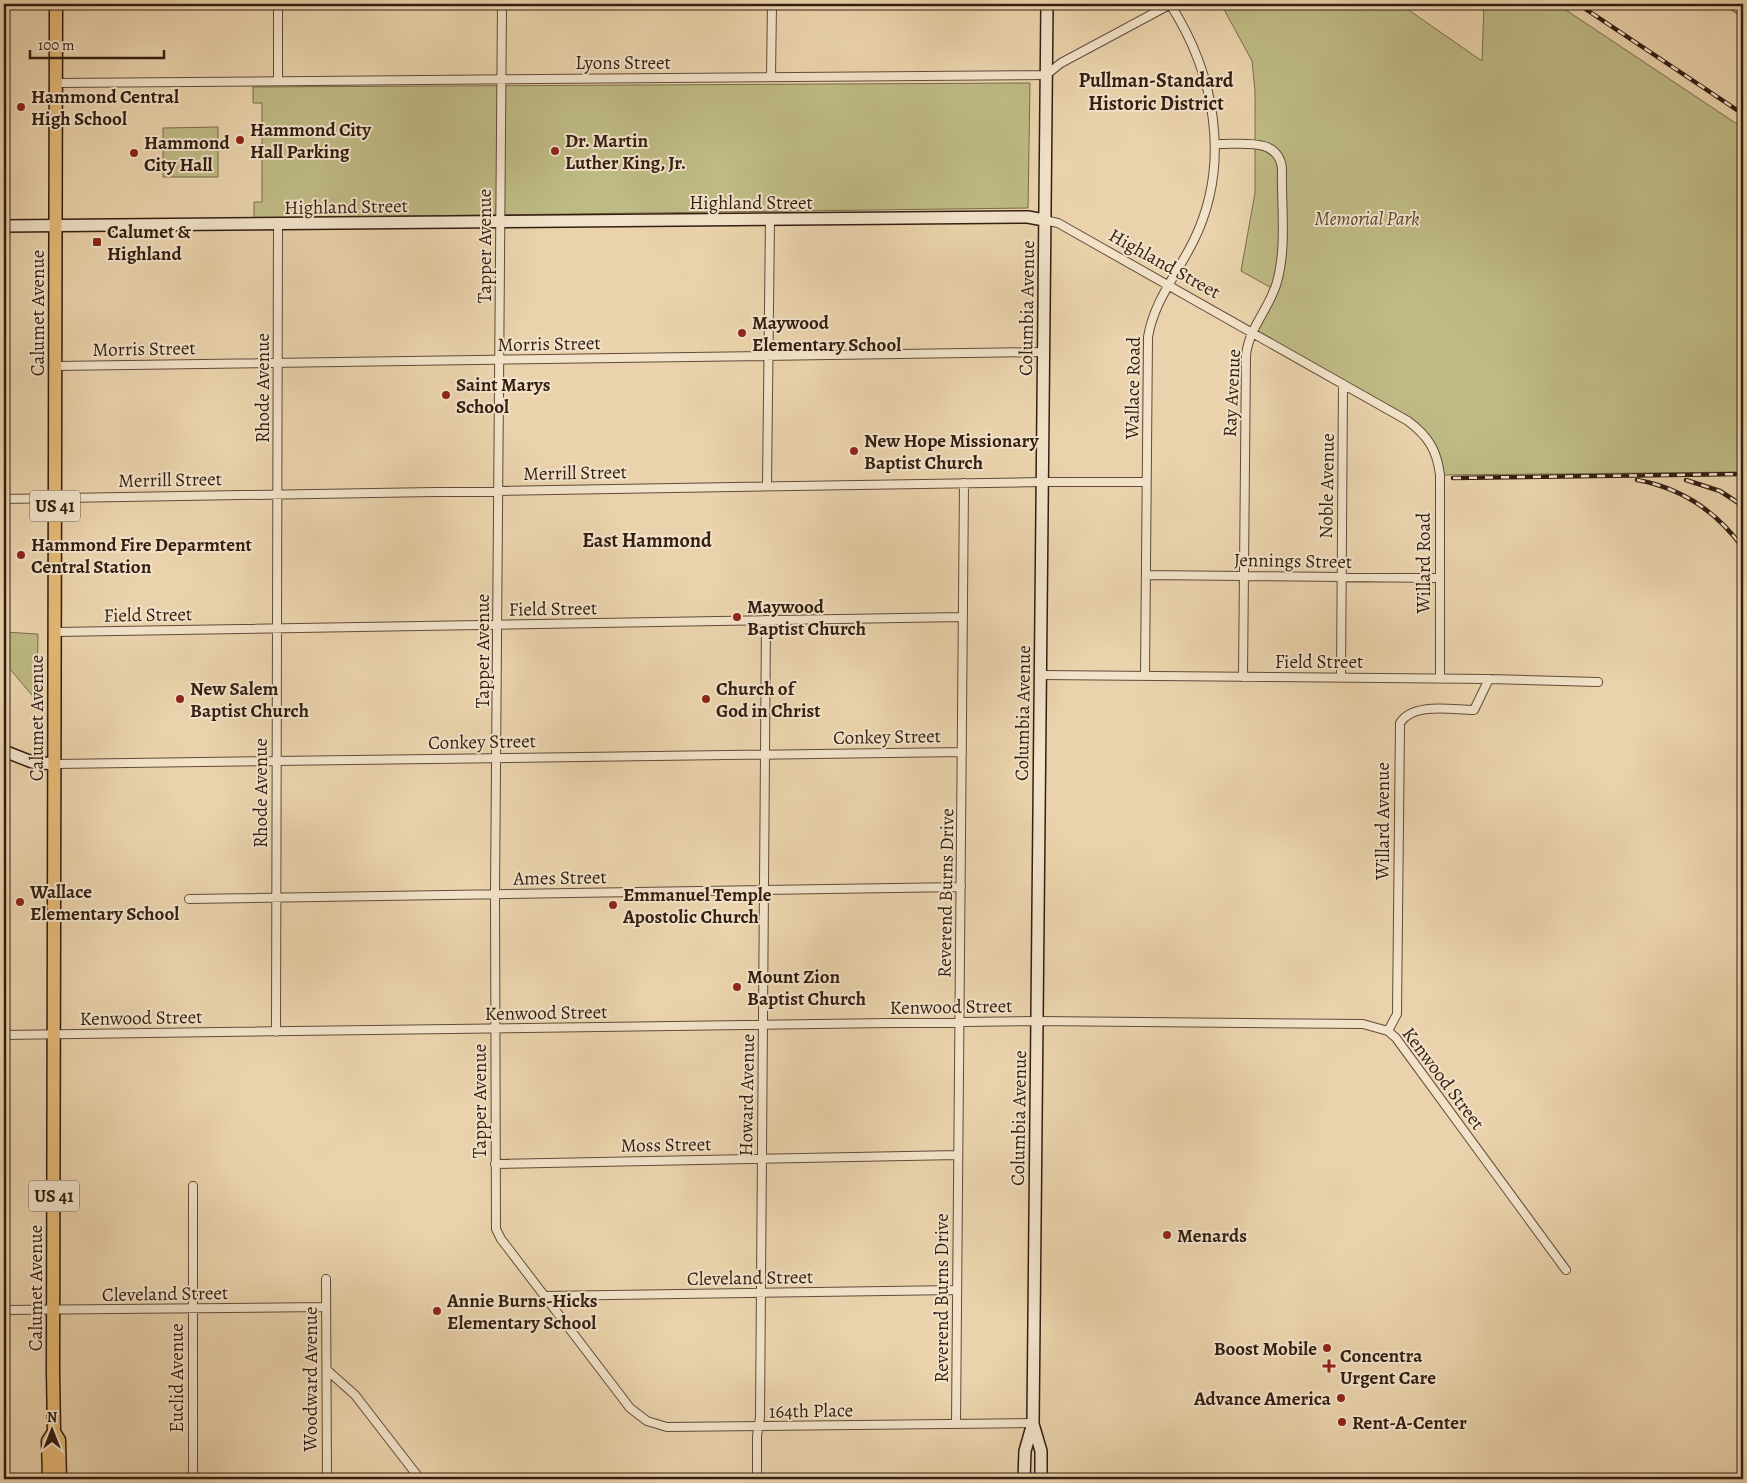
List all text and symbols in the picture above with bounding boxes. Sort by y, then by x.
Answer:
scale bar [30,28,164,60]
text: 100 m [38,35,75,55]
street label: Lyons Street [575,50,671,76]
district label: Pullman-Standard Historic District [1078,67,1234,117]
place label: Hammond Central High School [31,84,179,132]
marker: Hammond Central High School [15,101,27,113]
place label: Hammond City Hall Parking [250,117,372,165]
place label: Dr. Martin Luther King, Jr. [565,128,686,176]
place label: Hammond City Hall [144,130,230,178]
marker: Hammond City Hall Parking [234,134,246,146]
marker: Dr. Martin Luther King, Jr. [549,145,561,157]
marker: Hammond City Hall [128,147,140,159]
street label: Tapper Avenue [472,189,498,303]
street label: Highland Street [689,190,813,216]
street label: Highland Street [284,193,408,221]
park label: Memorial Park [1315,206,1419,232]
place label: Calumet & Highland [107,219,192,267]
street label: Highland Street [1104,223,1225,305]
marker: Calumet & Highland [91,236,103,248]
street label: Columbia Avenue [1013,240,1041,376]
street label: Calumet Avenue [25,250,51,376]
place label: Maywood Elementary School [752,310,901,358]
marker: Maywood Elementary School [736,327,748,339]
street label: Morris Street [497,330,601,358]
street label: Rhode Avenue [250,333,276,443]
street label: Morris Street [92,335,196,363]
street label: Wallace Road [1119,336,1147,441]
street label: Ray Avenue [1217,348,1247,438]
place label: Saint Marys School [456,372,551,420]
marker: Saint Marys School [440,389,452,401]
place label: New Hope Missionary Baptist Church [864,428,1040,476]
street label: Noble Avenue [1313,433,1341,539]
marker: New Hope Missionary Baptist Church [848,445,860,457]
street label: Merrill Street [523,459,627,487]
street label: Merrill Street [118,466,222,494]
road number: US 41 [30,491,80,522]
street label: Willard Road [1411,512,1437,615]
district label: East Hammond [582,527,712,554]
place label: Hammond Fire Deparmtent Central Station [31,532,253,580]
street label: Jennings Street [1234,547,1352,575]
marker: Hammond Fire Deparmtent Central Station [15,549,27,561]
street label: Tapper Avenue [470,594,496,708]
place label: Maywood Baptist Church [747,594,866,642]
street label: Field Street [509,595,598,623]
street label: Field Street [104,601,193,629]
marker: Maywood Baptist Church [731,611,743,623]
street label: Columbia Avenue [1009,645,1037,781]
street label: Field Street [1275,649,1363,675]
street label: Calumet Avenue [24,655,50,781]
place label: New Salem Baptist Church [190,676,309,724]
place label: Church of God in Christ [716,676,821,724]
marker: New Salem Baptist Church [174,693,186,705]
marker: Church of God in Christ [700,693,712,705]
street label: Conkey Street [833,723,941,751]
street label: Conkey Street [428,728,536,756]
street label: Rhode Avenue [248,738,274,848]
street label: Willard Avenue [1370,762,1396,881]
street label: Reverend Burns Drive [932,808,960,978]
street label: Ames Street [512,864,607,892]
place label: Wallace Elementary School [29,879,179,927]
place label: Emmanuel Temple Apostolic Church [622,882,772,930]
marker: Wallace Elementary School [14,896,26,908]
marker: Emmanuel Temple Apostolic Church [607,899,619,911]
place label: Mount Zion Baptist Church [747,964,866,1012]
marker: Mount Zion Baptist Church [731,981,743,993]
street label: Kenwood Street [889,993,1013,1021]
street label: Kenwood Street [484,999,608,1027]
street label: Kenwood Street [79,1004,203,1032]
street label: Kenwood Street [1396,1022,1490,1135]
street label: Howard Avenue [733,1033,761,1157]
street label: Tapper Avenue [467,1044,493,1158]
street label: Columbia Avenue [1005,1050,1033,1186]
street label: Moss Street [620,1131,712,1159]
road number: US 41 [29,1180,79,1212]
street label: Reverend Burns Drive [929,1213,955,1383]
place label: Menards [1177,1223,1247,1249]
street label: Calumet Avenue [23,1225,49,1351]
marker: Menards [1161,1229,1173,1241]
street label: Cleveland Street [687,1264,813,1292]
street label: Cleveland Street [102,1280,228,1308]
place label: Annie Burns-Hicks Elementary School [446,1288,598,1336]
marker: Annie Burns-Hicks Elementary School [431,1305,443,1317]
street label: Woodward Avenue [298,1307,324,1453]
street label: Euclid Avenue [164,1323,190,1433]
place label: Boost Mobile [1214,1336,1317,1362]
marker: Boost Mobile [1321,1342,1333,1354]
place label: Concentra Urgent Care [1340,1343,1436,1391]
marker: Concentra Urgent Care [1322,1359,1336,1373]
place label: Advance America [1193,1386,1332,1412]
marker: Advance America [1335,1392,1347,1404]
street label: 164th Place [769,1397,853,1425]
north arrow [28,1406,78,1456]
text: N [47,1408,57,1427]
place label: Rent-A-Center [1352,1410,1467,1436]
marker: Rent-A-Center [1336,1416,1348,1428]

